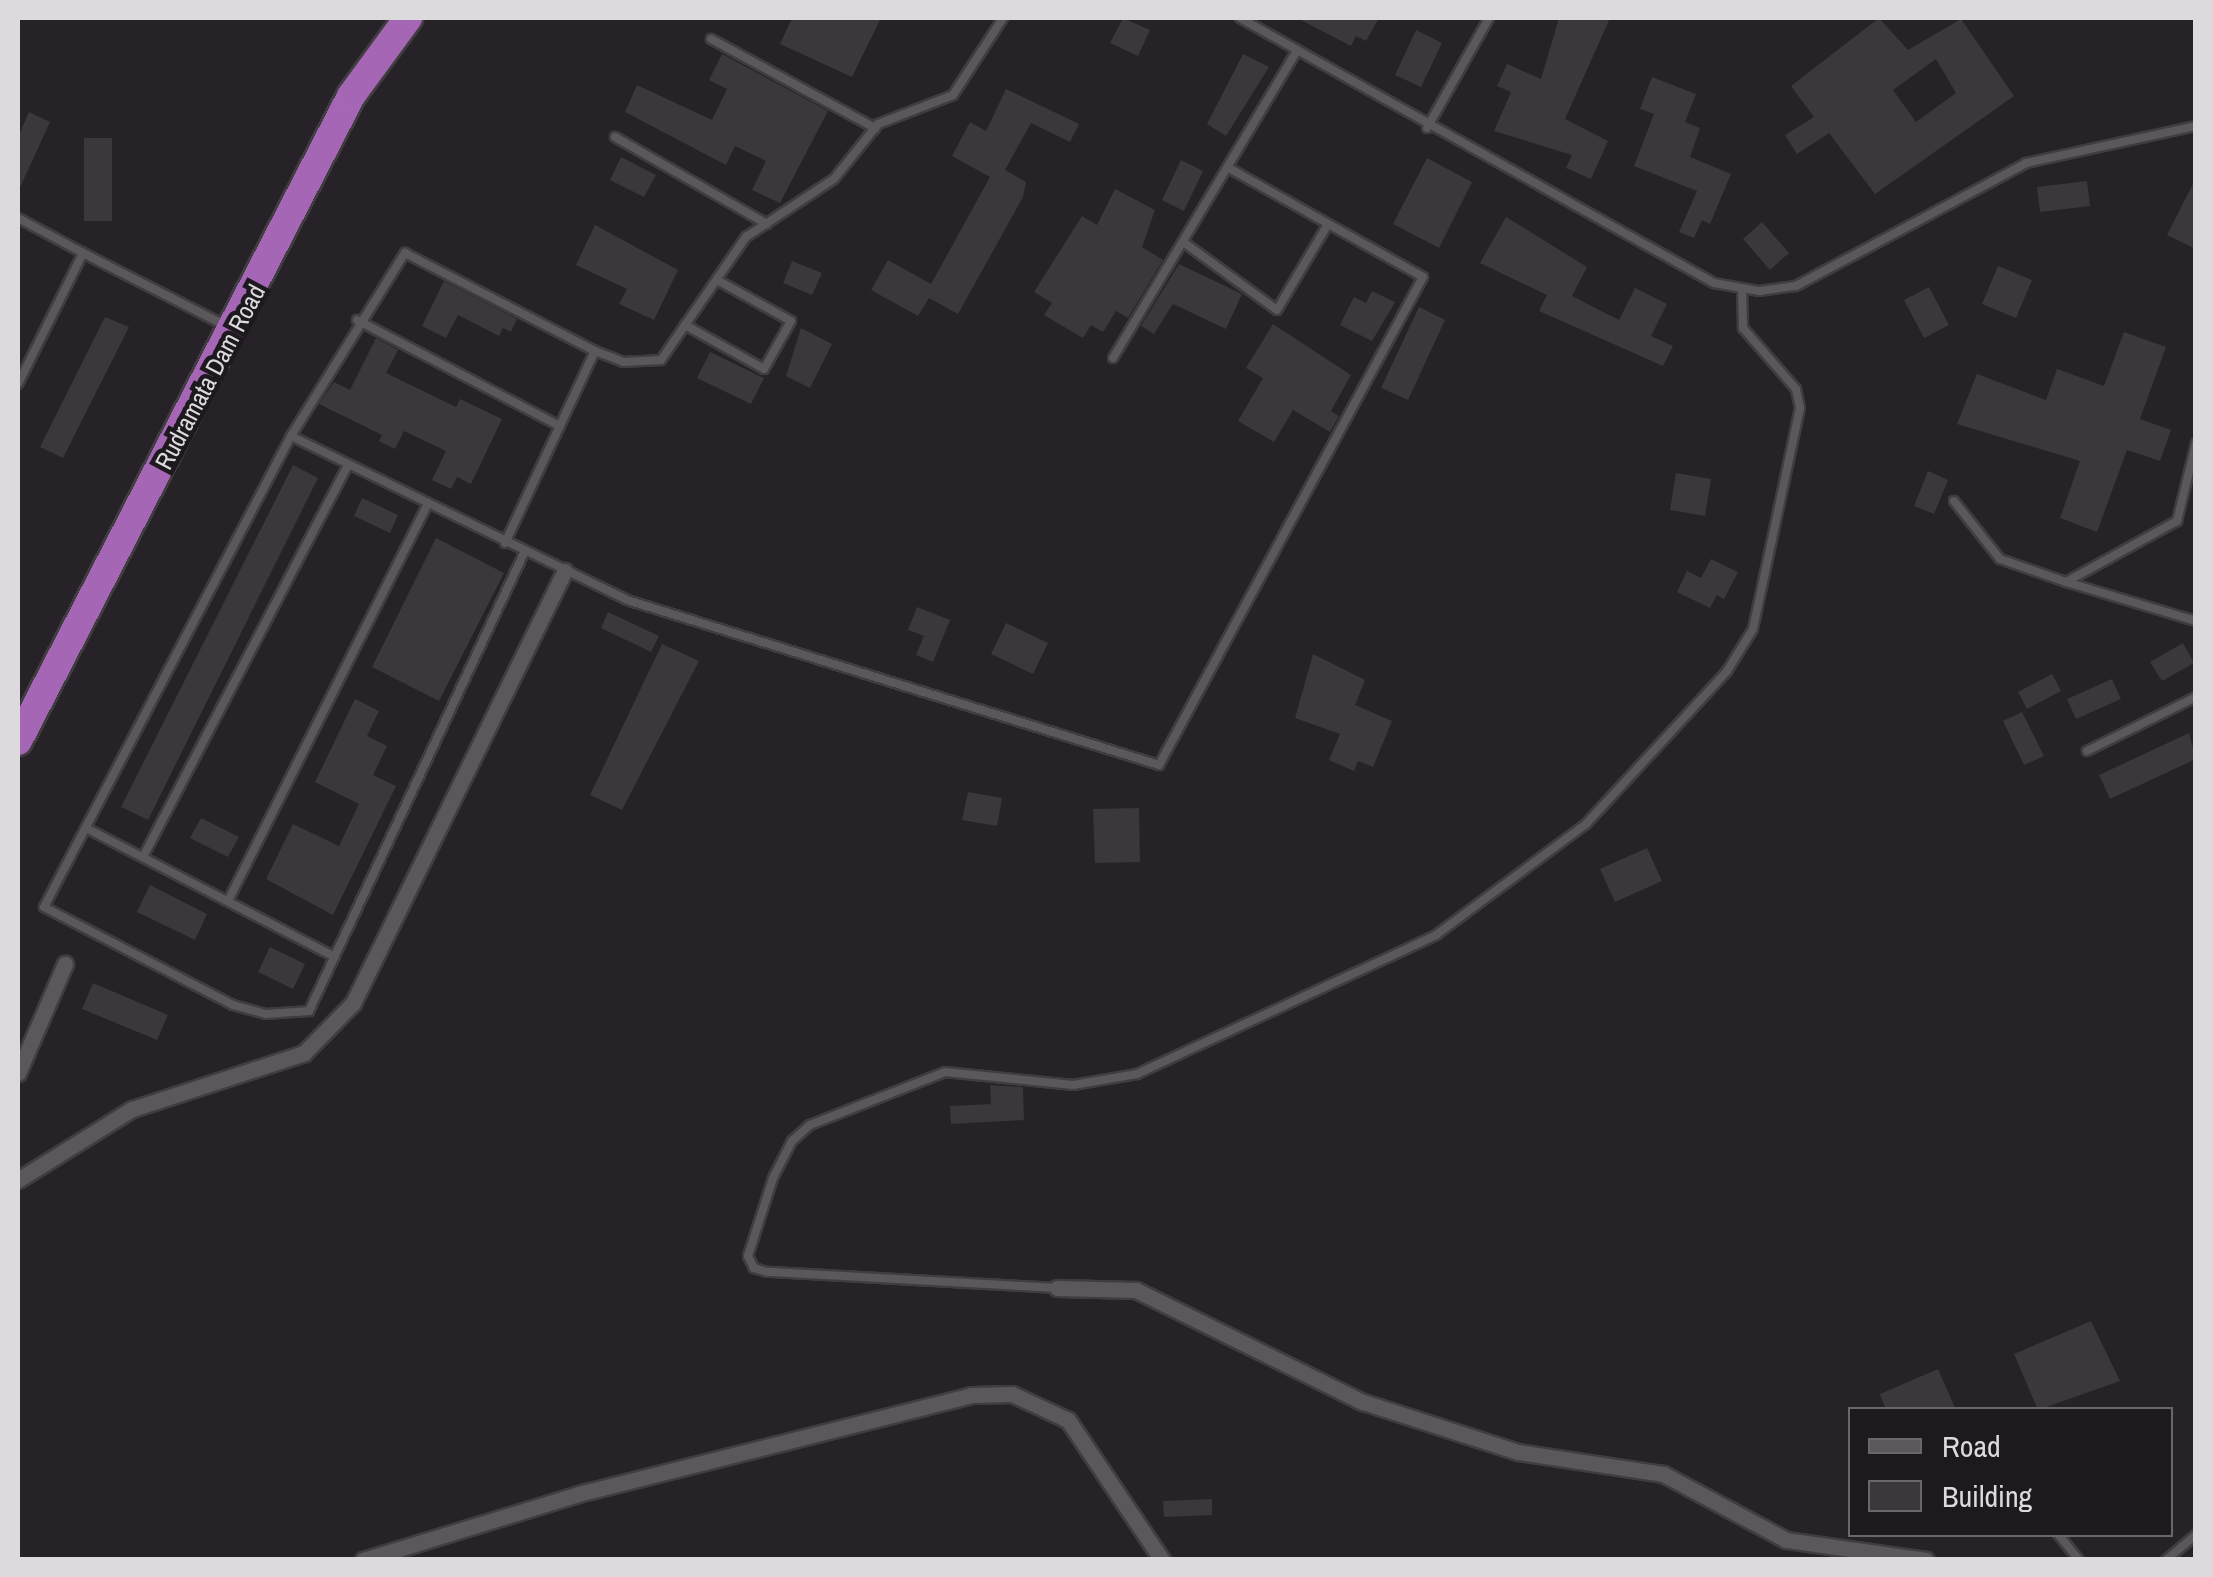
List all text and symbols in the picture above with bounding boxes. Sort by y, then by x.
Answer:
street label: Rudramata Dam Road [149,279,271,475]
legend [1848,1407,2173,1537]
text: Road [1942,1426,2001,1466]
text: Building [1942,1476,2032,1516]

